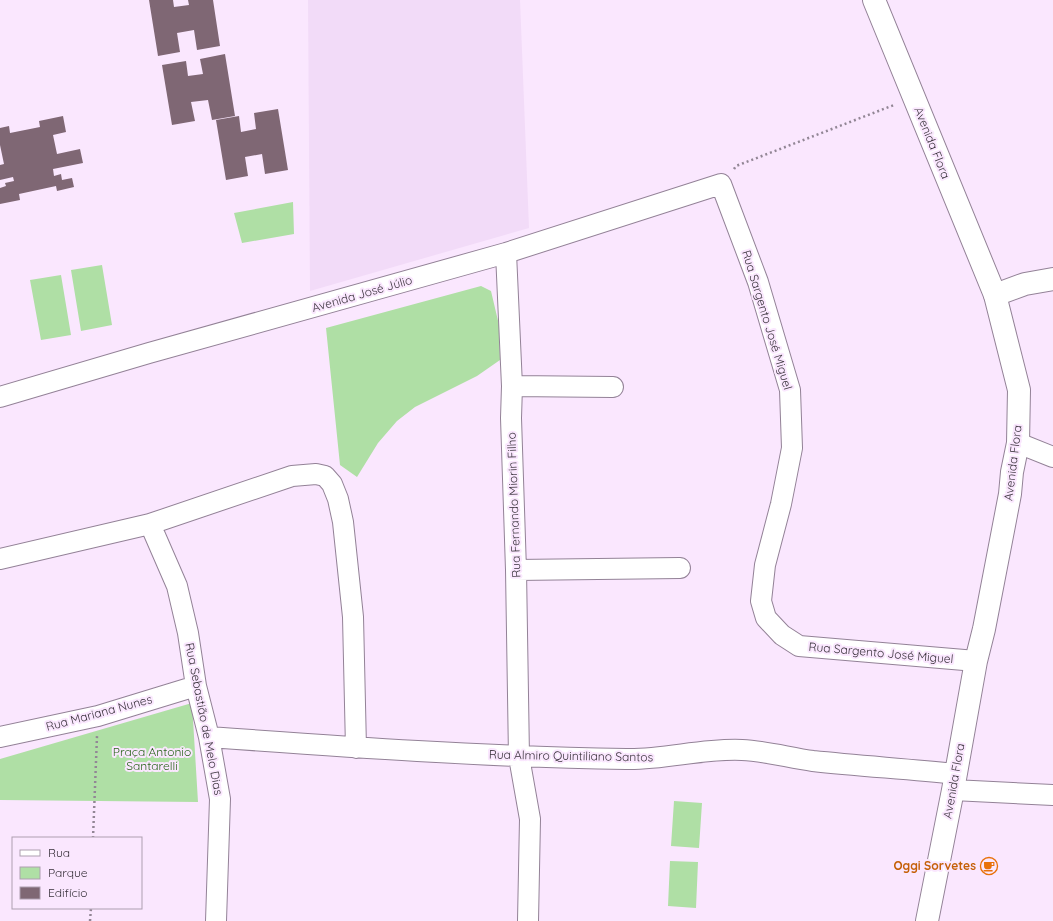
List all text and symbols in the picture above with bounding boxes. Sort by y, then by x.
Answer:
street label: Avenida Flora [911,105,954,181]
street label: Rua Sargento José Miguel [739,248,796,392]
street label: Avenida José Júlio [310,272,414,315]
street label: Avenida Flora [1000,424,1025,502]
street label: Rua Fernando Miorin Filho [503,432,524,578]
street label: Rua Sargento José Miguel [808,639,954,666]
street label: Rua Sebastião de Melo Dias [182,642,227,797]
street label: Rua Mariana Nunes [44,691,154,734]
street label: Avenida Flora [940,742,968,820]
park label: Praça Antonio Santarelli [113,744,191,773]
street label: Rua Almiro Quintiliano Santos [489,747,654,764]
legend [12,837,142,909]
text: Rua [48,845,70,860]
cafe icon: Oggi Sorvetes [979,856,999,876]
place label: Oggi Sorvetes [893,858,976,873]
text: Parque [48,865,88,880]
text: Edifício [48,885,88,900]

